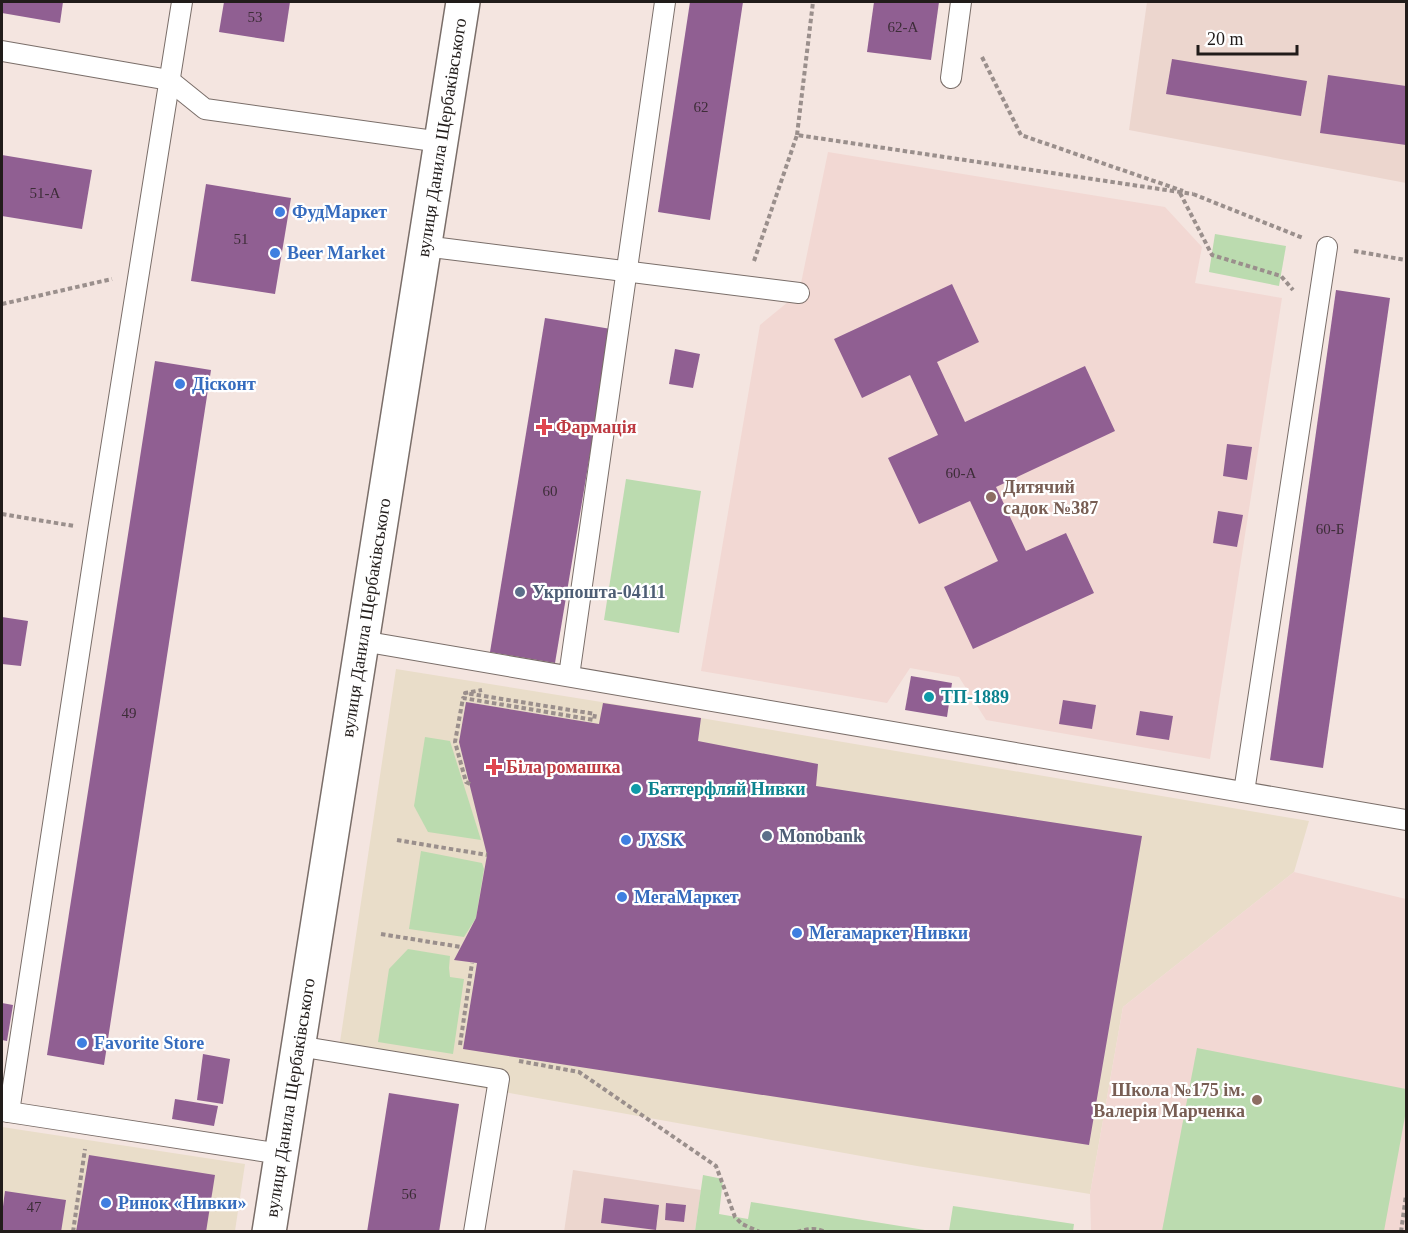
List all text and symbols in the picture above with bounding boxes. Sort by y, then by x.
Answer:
house number: 53 [248,9,263,25]
street label: вулиця Данила Щербаківського [413,17,470,258]
scale bar [1198,18,1297,56]
house number: 62-А [888,19,919,35]
text: 20 m [1207,29,1244,49]
house number: 62 [694,99,709,115]
house number: 51-А [30,185,61,201]
place label: ФудМаркет [292,202,387,222]
marker: ФудМаркет [273,205,287,219]
house number: 51 [234,231,249,247]
place label: Beer Market [287,243,385,263]
marker: Beer Market [268,246,282,260]
place label: Дісконт [192,374,256,394]
marker: Дісконт [173,377,187,391]
place label: Фармація [556,417,637,437]
marker: Фармація [537,420,551,434]
house number: 60-А [946,465,977,481]
place label: Дитячий садок №387 [1003,477,1098,518]
house number: 60 [543,483,558,499]
marker: Дитячий садок №387 [984,490,998,504]
street label: вулиця Данила Щербаківського [337,497,395,739]
house number: 60-Б [1316,521,1344,537]
place label: Укрпошта-04111 [532,582,666,602]
marker: Укрпошта-04111 [513,585,527,599]
place label: ТП-1889 [941,687,1009,707]
marker: ТП-1889 [922,690,936,704]
house number: 49 [122,705,137,721]
place label: Біла ромашка [506,757,621,777]
marker: Біла ромашка [487,760,501,774]
place label: Баттерфляй Нивки [648,779,806,799]
marker: Баттерфляй Нивки [629,782,643,796]
place label: Monobank [779,826,863,846]
marker: Monobank [760,829,774,843]
place label: JYSK [638,830,684,850]
marker: JYSK [619,833,633,847]
place label: МегаМаркет [634,887,739,907]
marker: МегаМаркет [615,890,629,904]
place label: Мегамаркет Нивки [809,923,968,943]
marker: Мегамаркет Нивки [790,926,804,940]
street label: вулиця Данила Щербаківського [261,977,319,1219]
place label: Favorite Store [94,1033,204,1053]
marker: Favorite Store [75,1036,89,1050]
place label: Школа №175 ім. Валерія Марченка [1093,1080,1245,1121]
marker: Школа №175 ім. Валерія Марченка [1250,1093,1264,1107]
house number: 56 [402,1186,417,1202]
place label: Ринок «Нивки» [118,1193,246,1213]
marker: Ринок «Нивки» [99,1196,113,1210]
house number: 47 [27,1199,42,1215]

